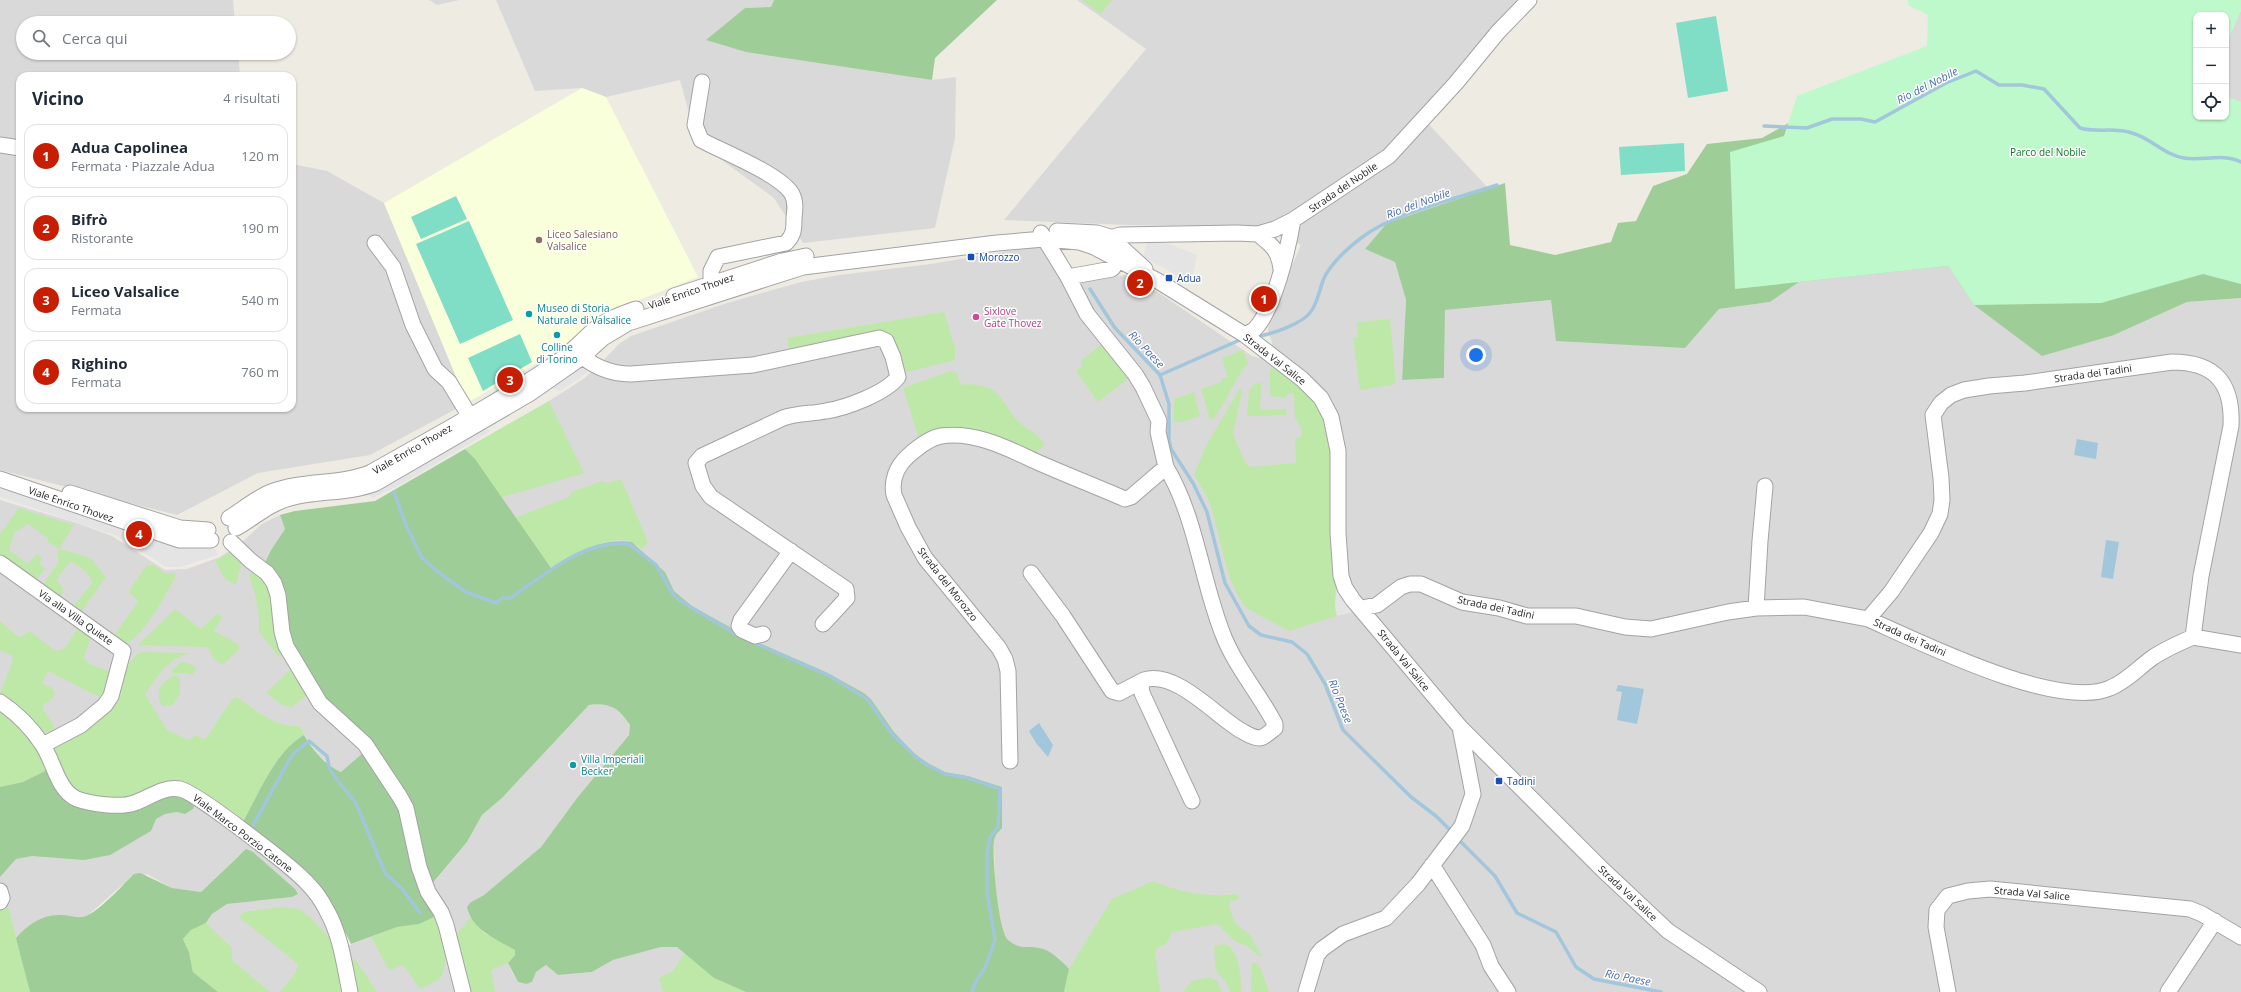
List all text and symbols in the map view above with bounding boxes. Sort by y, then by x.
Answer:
map controls [2193,12,2229,120]
button: + [2193,12,2229,48]
search box [16,16,296,60]
icon: search [30,27,52,49]
text: Cerca qui [62,28,128,48]
button: − [2193,48,2229,84]
water label: Rio del Nobile [1894,63,1961,107]
button: locate [2193,84,2229,120]
text: Vicino [32,87,84,110]
text: 4 risultati [223,89,280,107]
text: Adua Capolinea [71,137,188,157]
park label: Parco del Nobile [2010,145,2087,159]
text: 1 [42,147,50,165]
text: 120 m [241,147,279,165]
text: Fermata · Piazzale Adua [71,157,215,175]
street label: Strada del Nobile [1306,159,1380,215]
water label: Rio del Nobile [1384,184,1452,221]
text: Bifrò [71,209,108,229]
text: 2 [42,219,50,237]
text: 190 m [241,219,279,237]
place label: Liceo Salesiano Valsalice [547,227,618,253]
text: Ristorante [71,229,133,247]
marker: Liceo Salesiano Valsalice [534,235,544,245]
place label: Morozzo [979,250,1020,264]
marker: Morozzo [966,252,976,262]
pin: 2 [1127,268,1153,298]
street label: Viale Enrico Thovez [646,270,736,312]
place label: Adua [1177,271,1201,285]
marker: Adua [1164,273,1174,283]
text: Liceo Valsalice [71,281,179,301]
pin: 1 [1251,284,1277,314]
text: 3 [42,291,50,309]
text: 540 m [241,291,279,309]
text: Fermata [71,301,121,319]
place label: Museo di Storia Naturale di Valsalice [537,301,632,327]
place label: Sixlove Gate Thovez [984,304,1042,330]
marker: Museo di Storia Naturale di Valsalice [524,309,534,319]
marker: Sixlove Gate Thovez [971,312,981,322]
water label: Rio Paese [1126,327,1169,371]
marker: Colline di Torino [552,330,562,340]
street label: Strada Val Salice [1241,330,1310,388]
place label: Colline di Torino [536,340,578,366]
your location [1466,345,1486,365]
text: Righino [71,353,128,373]
street label: Strada dei Tadini [2053,361,2133,385]
text: 4 [42,363,50,381]
text: 760 m [241,363,279,381]
pin: 3 [497,365,523,395]
text: Fermata [71,373,121,391]
street label: Viale Enrico Thovez [370,420,454,477]
street label: Viale Enrico Thovez [26,483,116,525]
pin: 4 [126,519,152,549]
street label: Strada del Morozzo [915,544,981,624]
street label: Via alla Villa Quiete [36,586,117,648]
street label: Strada dei Tadini [1456,592,1536,622]
street label: Strada dei Tadini [1871,615,1949,659]
street label: Strada Val Salice [1375,626,1434,694]
water label: Rio Paese [1325,677,1357,726]
place label: Villa Imperiali Becker [581,752,644,778]
marker: Villa Imperiali Becker [568,760,578,770]
place label: Tadini [1507,774,1535,788]
marker: Tadini [1494,776,1504,786]
street label: Viale Marco Porzio Catone [190,791,296,876]
street label: Strada Val Salice [1595,862,1661,924]
street label: Strada Val Salice [1993,883,2071,903]
water label: Rio Paese [1604,965,1653,989]

